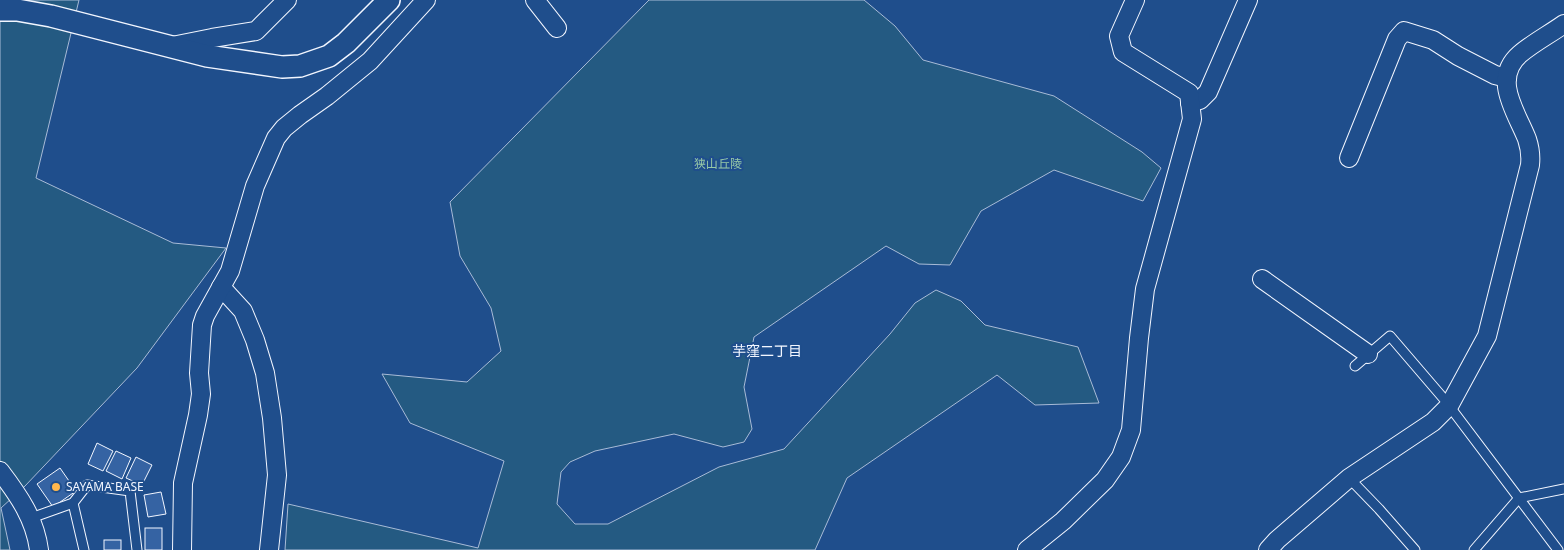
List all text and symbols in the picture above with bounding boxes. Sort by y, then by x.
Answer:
park label: 狭山丘陵 [694,155,742,172]
district label: 芋窪二丁目 [732,341,802,360]
place label: SAYAMA BASE [66,478,144,495]
marker: SAYAMA BASE [50,481,62,493]

